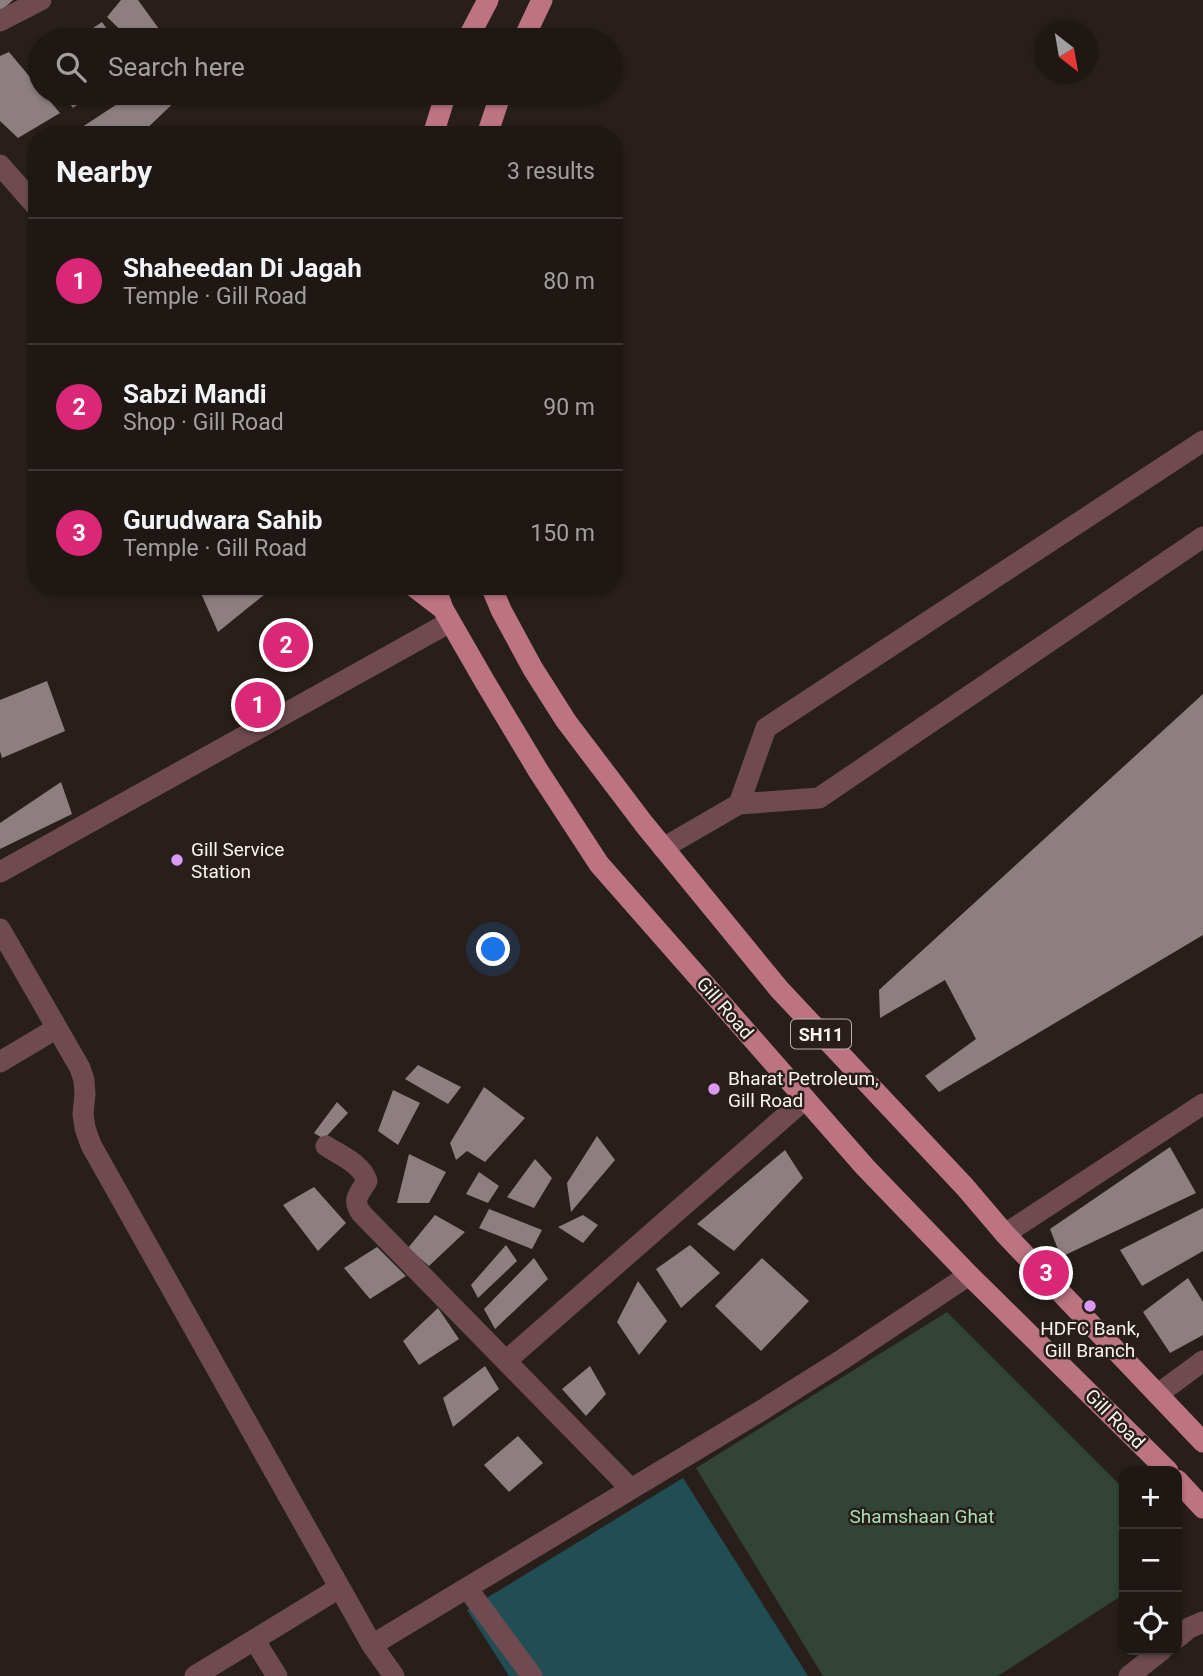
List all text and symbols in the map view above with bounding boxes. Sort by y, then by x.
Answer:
north arrow [1035,21,1098,84]
search box [28,28,623,105]
icon: search [52,48,90,86]
text: Search here [108,52,245,82]
text: Nearby [56,154,152,189]
text: 3 results [507,158,595,185]
text: Shaheedan Di Jagah [123,253,362,283]
text: 1 [72,268,86,295]
text: 80 m [543,268,595,295]
text: Temple · Gill Road [123,283,307,310]
text: Sabzi Mandi [123,379,267,409]
text: 2 [72,394,86,421]
text: 90 m [543,394,595,421]
text: Shop · Gill Road [123,409,284,436]
text: Gurudwara Sahib [123,505,322,535]
text: 3 [72,520,86,547]
text: 150 m [530,520,595,547]
text: Temple · Gill Road [123,535,307,562]
pin: 2 [263,619,309,671]
pin: 1 [235,679,281,731]
place label: Gill Service Station [191,838,284,883]
marker: Gill Service Station [169,852,185,868]
your location [476,932,510,966]
street label: Gill Road [692,972,758,1044]
road number: SH11 [791,1020,851,1049]
place label: Bharat Petroleum, Gill Road [728,1067,879,1112]
marker: Bharat Petroleum, Gill Road [706,1081,722,1097]
pin: 3 [1023,1247,1069,1299]
marker: HDFC Bank, Gill Branch [1082,1298,1098,1314]
place label: HDFC Bank, Gill Branch [1040,1317,1140,1362]
street label: Gill Road [1080,1384,1150,1454]
map controls [1119,1466,1182,1655]
button: + [1119,1466,1182,1529]
park label: Shamshaan Ghat [850,1505,994,1528]
button: − [1119,1529,1182,1592]
button: locate [1119,1592,1182,1655]

